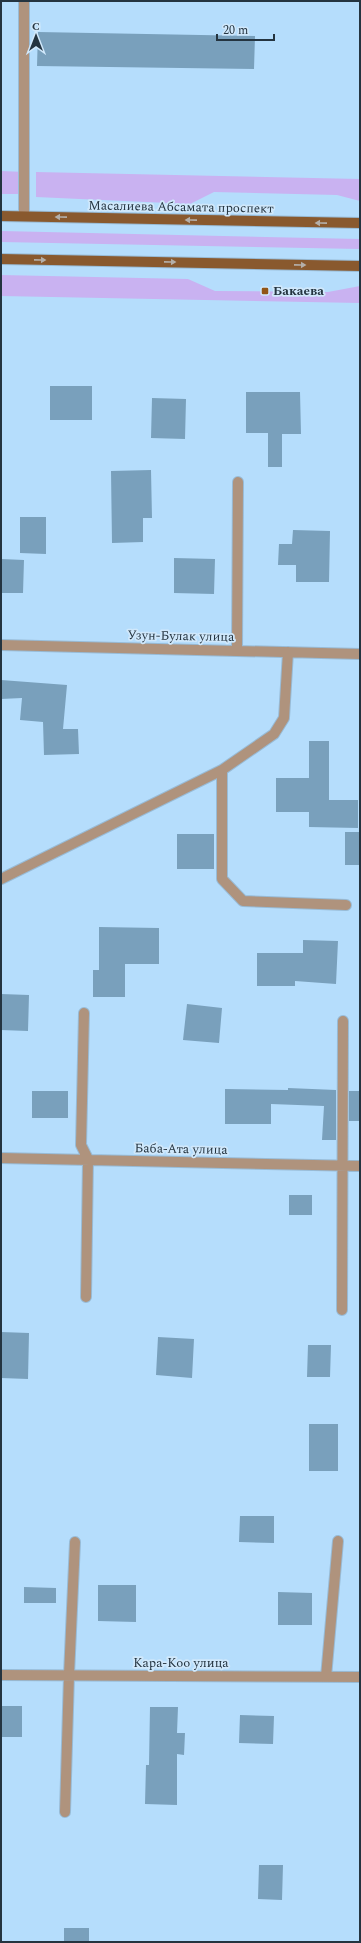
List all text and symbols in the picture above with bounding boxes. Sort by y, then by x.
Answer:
north arrow [16,16,56,56]
scale bar [217,16,274,42]
text: С [32,18,40,35]
text: 20 m [223,21,248,40]
street label: Масалиева Абсамата проспект [88,195,274,219]
one-way arrow [54,214,67,220]
one-way arrow [184,217,197,223]
one-way arrow [314,220,327,226]
one-way arrow [34,256,46,263]
one-way arrow [164,259,177,265]
one-way arrow [294,262,307,268]
place label: Бакаева [273,281,324,301]
marker: Бакаева [260,286,270,296]
street label: Узун-Булак улица [127,625,235,647]
street label: Баба-Ата улица [134,1138,228,1160]
street label: Кара-Коо улица [133,1653,229,1673]

